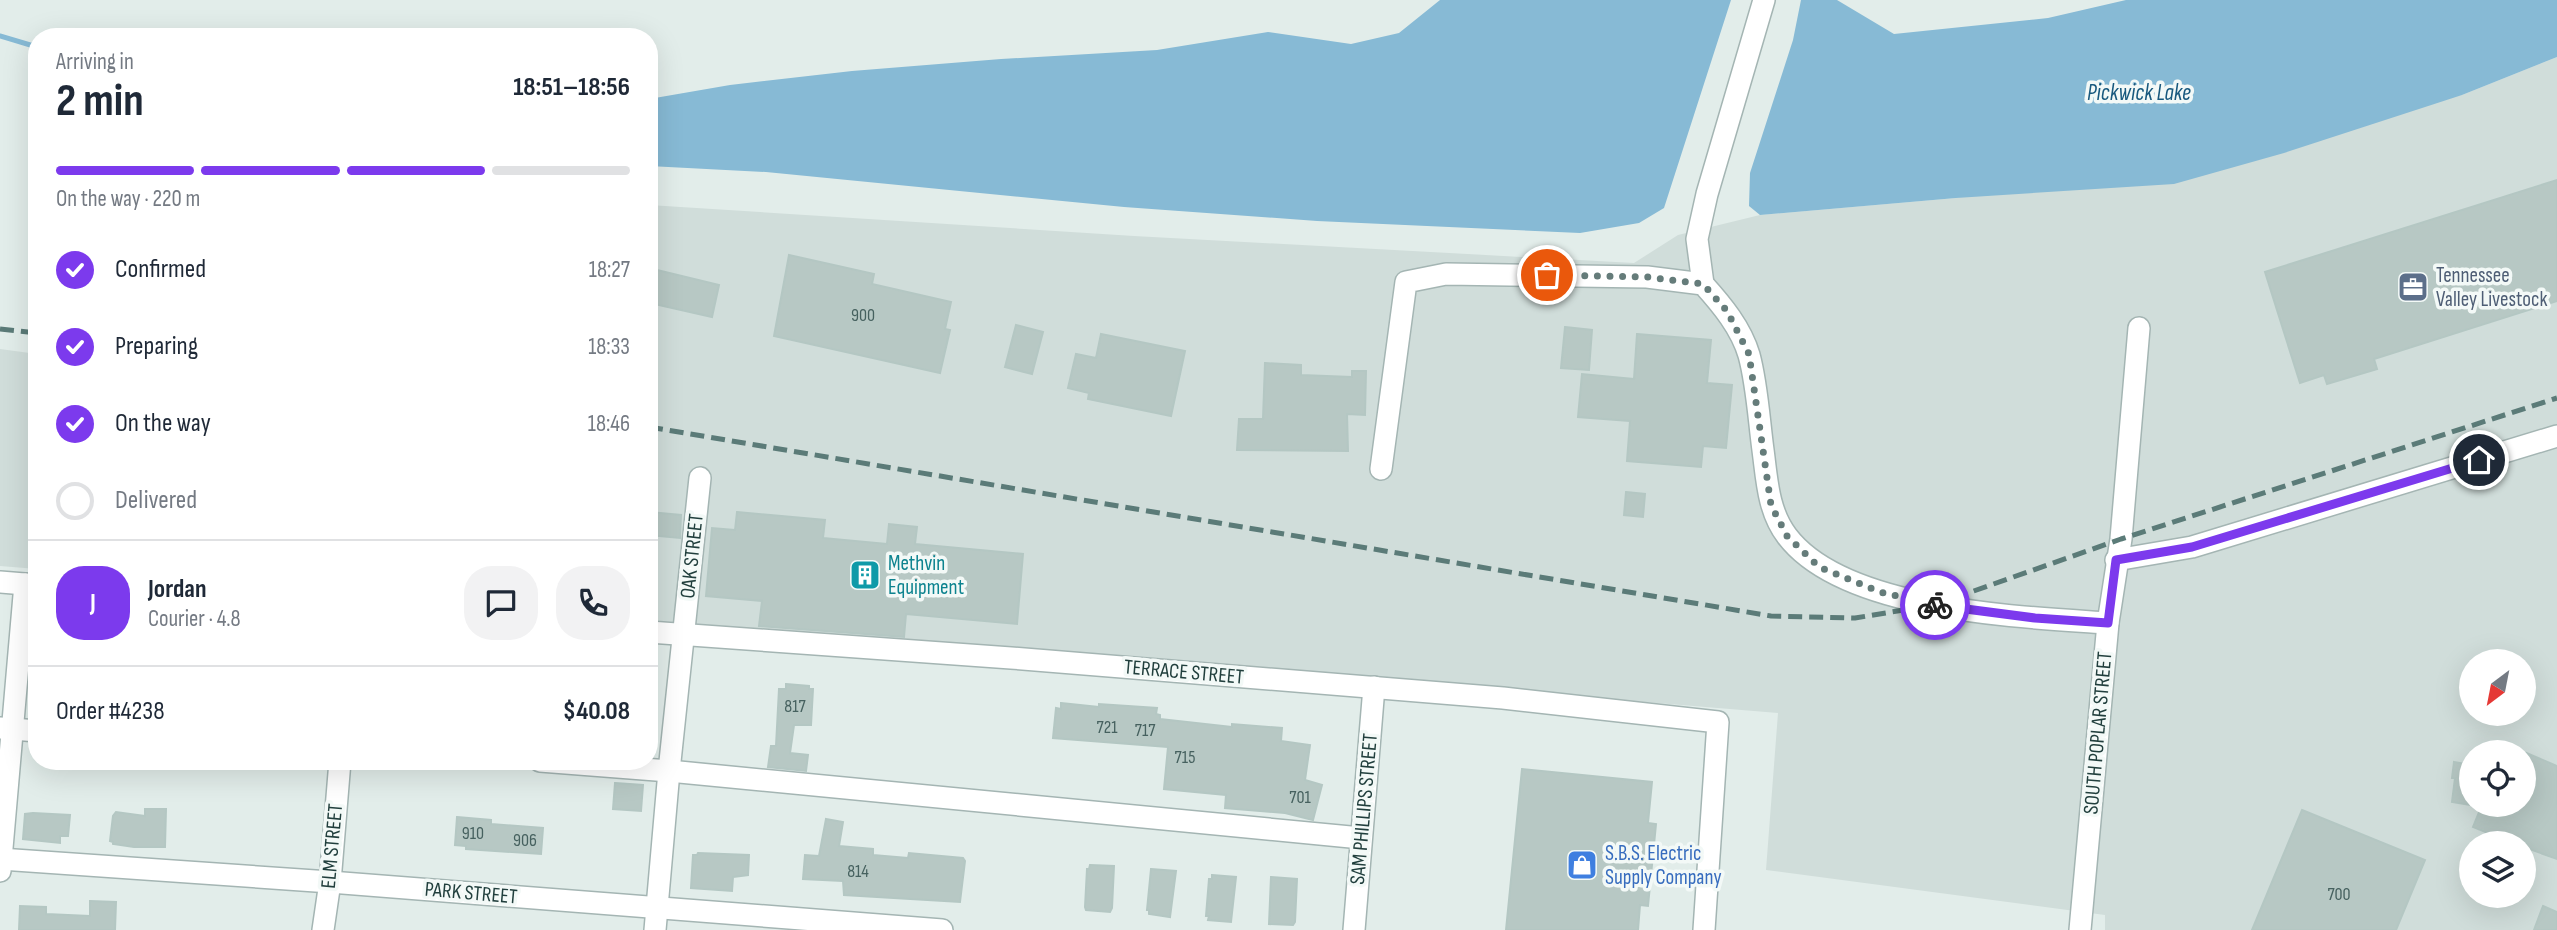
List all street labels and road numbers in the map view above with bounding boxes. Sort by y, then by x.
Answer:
street label: OAK STREET [675,512,709,600]
street label: SOUTH POPLAR STREET [2078,650,2118,815]
street label: TERRACE STREET [1123,654,1245,690]
street label: SAM PHILLIPS STREET [1345,732,1383,886]
street label: ELM STREET [316,802,348,889]
street label: PARK STREET [424,877,519,910]

